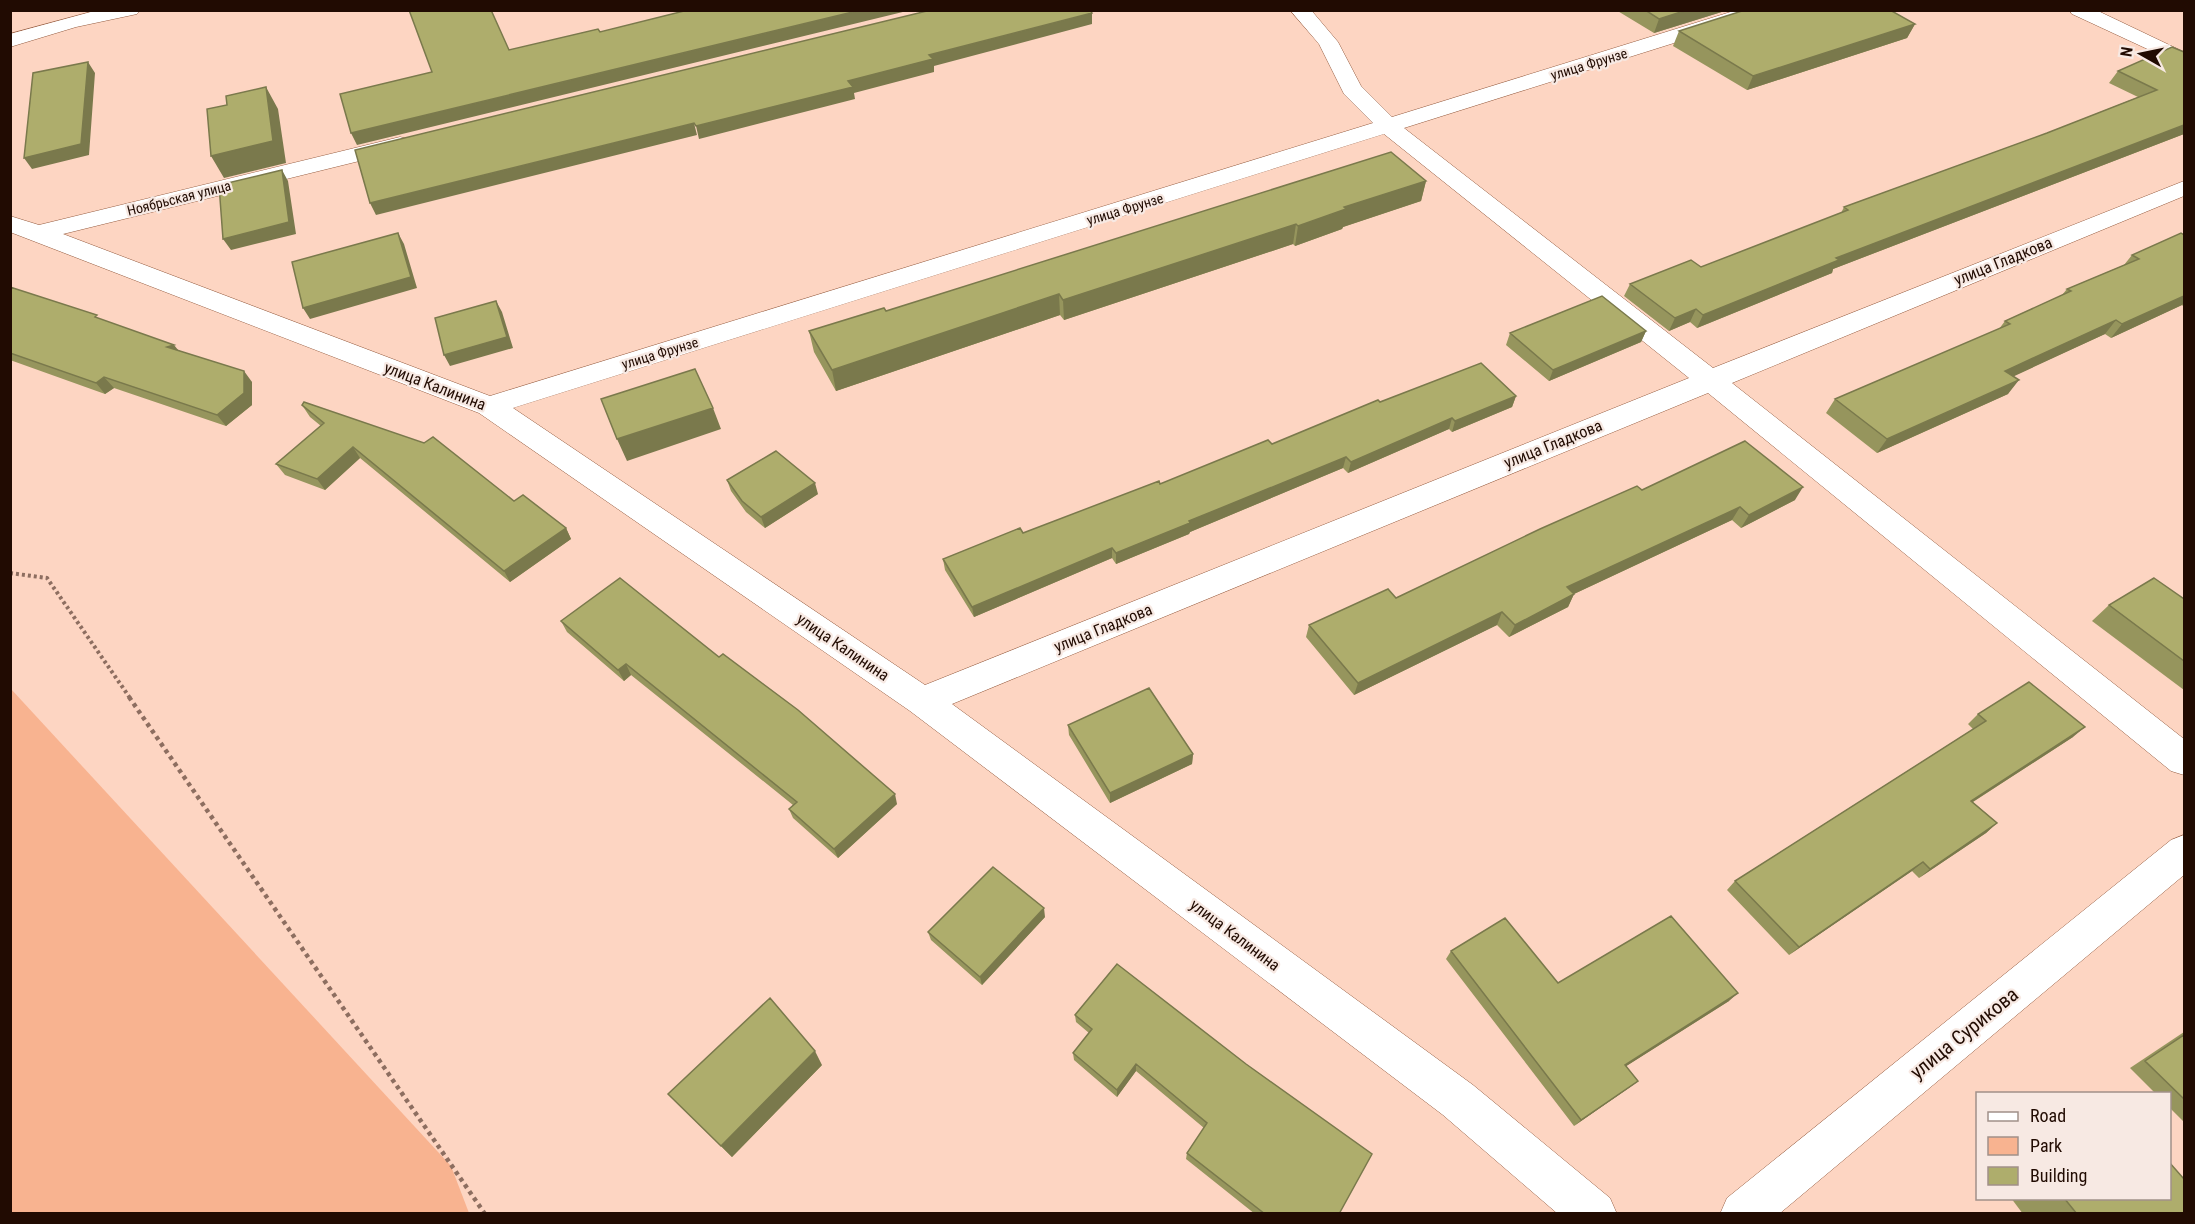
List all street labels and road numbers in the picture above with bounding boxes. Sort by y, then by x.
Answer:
street label: улица Фрунзе [1549,45,1630,83]
street label: Ноябрьская улица [125,177,233,219]
street label: улица Фрунзе [1085,190,1166,228]
street label: улица Гладкова [1951,233,2055,289]
street label: улица Фрунзе [620,334,701,372]
street label: улица Калинина [381,358,489,414]
street label: улица Гладкова [1501,416,1605,472]
street label: улица Гладкова [1051,600,1155,656]
street label: улица Калинина [793,609,893,685]
street label: улица Калинина [1186,895,1284,975]
street label: улица Сурикова [1905,982,2023,1084]

